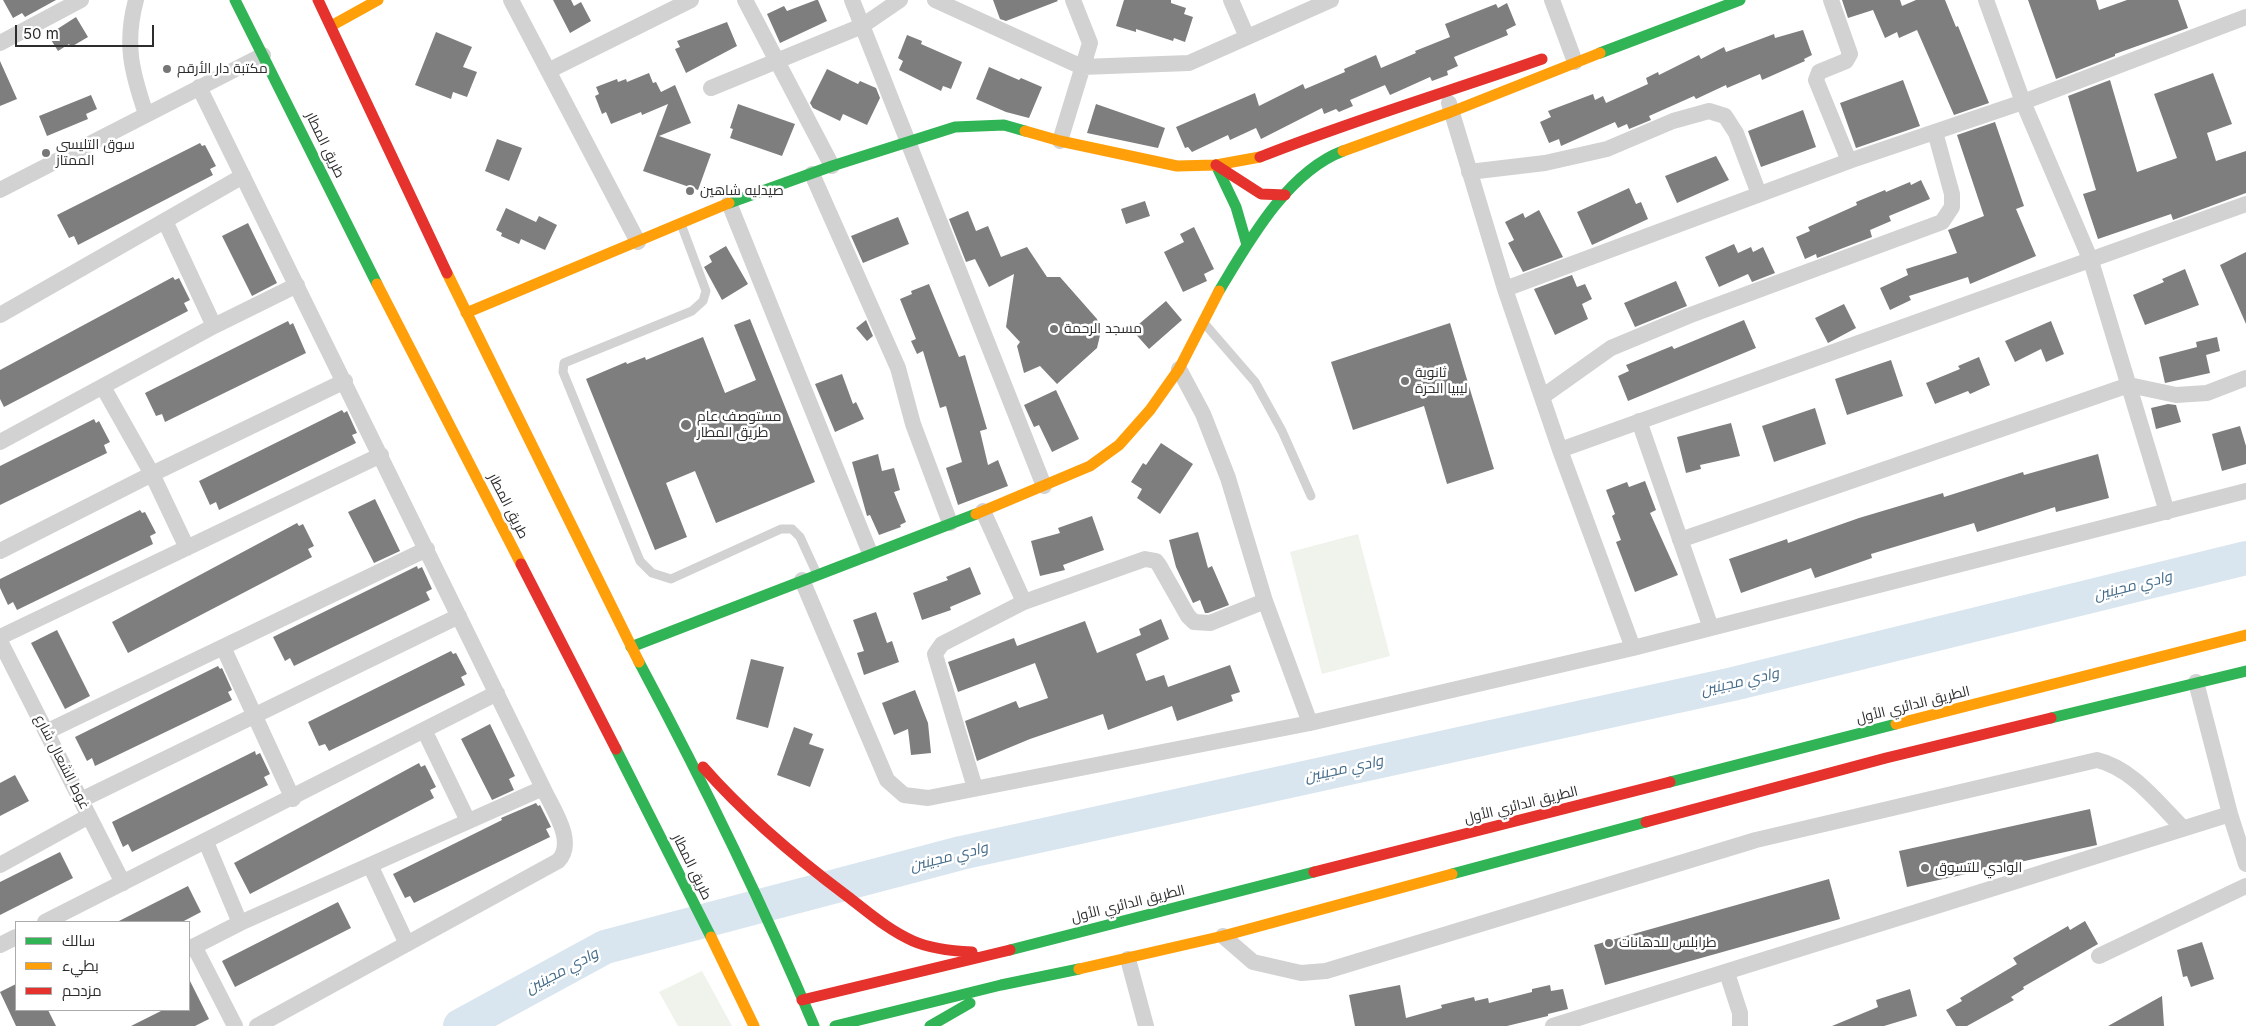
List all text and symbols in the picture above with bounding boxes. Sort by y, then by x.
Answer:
scale bar [18,15,156,47]
text: 50 m [23,24,59,43]
place label: مكتبة دار الأرقم [177,61,268,77]
marker: مكتبة دار الأرقم [161,63,173,75]
street label: طريق المطار [302,109,348,181]
place label: سوق التليسي الممتاز [56,137,135,170]
marker: سوق التليسي الممتاز [40,147,52,159]
place label: صيدليه شاهين [700,183,784,199]
marker: صيدليه شاهين [684,185,696,197]
place label: مسجد الرحمة [1064,321,1142,337]
marker: مسجد الرحمة [1048,323,1060,335]
place label: ثانوية ليبيا الحرة [1415,365,1468,398]
marker: ثانوية ليبيا الحرة [1399,375,1411,387]
place label: مستوصف عام طريق المطار [697,409,782,442]
marker: مستوصف عام طريق المطار [679,418,693,432]
street label: طريق المطار [484,470,532,542]
water label: وادي مجينين [2092,568,2174,604]
water label: وادي مجينين [1699,664,1781,700]
street label: الطريق الدائري الأول [1854,683,1972,727]
street label: غوط الشعال شارع [31,712,93,812]
water label: وادي مجينين [1303,752,1385,786]
street label: الطريق الدائري الأول [1462,783,1580,827]
street label: طريق المطار [669,831,715,903]
water label: وادي مجينين [908,839,990,875]
place label: الوادي للتسوق [1935,860,2022,876]
marker: الوادي للتسوق [1919,862,1931,874]
street label: الطريق الدائري الأول [1069,882,1187,926]
legend [15,921,190,1011]
text: سالك [62,931,95,950]
place label: طرابلس للدهانات [1619,935,1717,951]
marker: طرابلس للدهانات [1603,937,1615,949]
water label: وادي مجينين [523,944,601,998]
text: بطيء [62,956,99,975]
text: مزدحم [62,981,102,1000]

